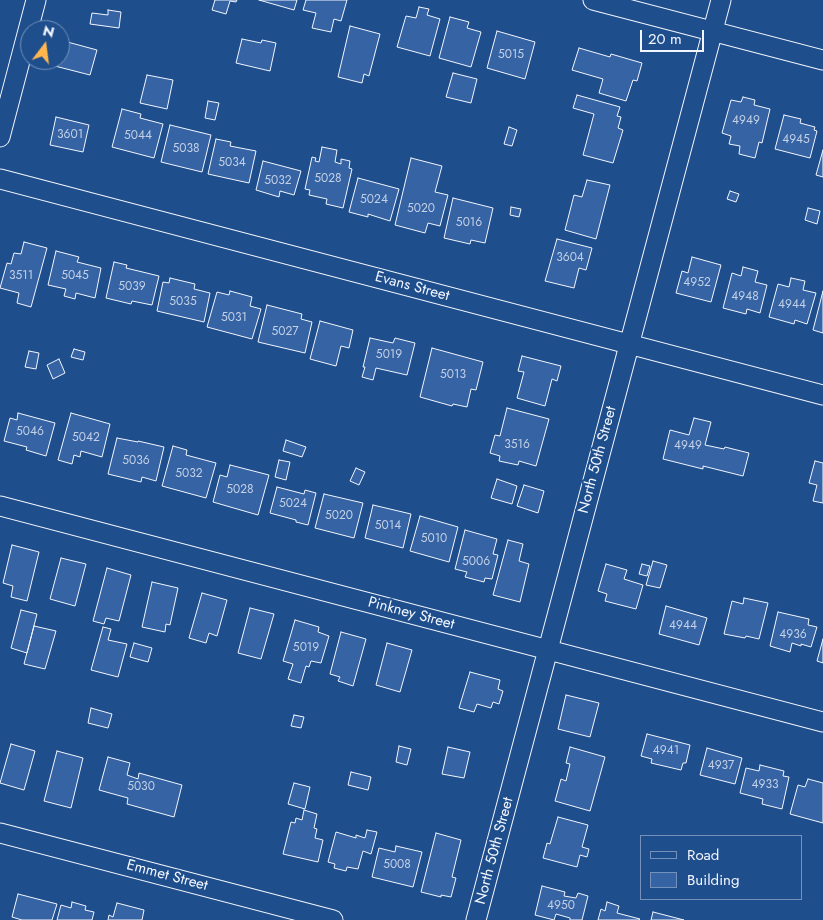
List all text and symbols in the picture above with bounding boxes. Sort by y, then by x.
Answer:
north arrow [20,20,70,70]
text: N [41,20,57,43]
scale bar [643,20,707,52]
text: 20 m [648,28,682,50]
house number: 5015 [498,48,524,62]
house number: 4949 [732,114,760,128]
house number: 3601 [57,128,83,142]
house number: 5044 [124,129,152,143]
house number: 4945 [782,133,810,147]
house number: 5038 [172,142,200,156]
house number: 5034 [218,156,246,170]
house number: 5028 [314,172,342,186]
house number: 5032 [264,174,292,188]
house number: 5024 [360,193,388,207]
house number: 5020 [407,202,435,216]
house number: 5016 [456,216,482,230]
house number: 3604 [556,251,584,265]
street label: Evans Street [373,268,451,306]
house number: 3511 [9,269,33,283]
house number: 5045 [61,269,89,283]
house number: 4952 [683,276,711,290]
house number: 5039 [118,280,146,294]
house number: 4948 [731,290,759,304]
house number: 5035 [169,295,197,309]
house number: 4944 [778,298,806,312]
house number: 5031 [221,311,247,325]
house number: 5027 [271,325,299,339]
house number: 5019 [376,348,402,362]
house number: 5013 [440,368,466,382]
street label: North 50th Street [575,404,621,516]
house number: 5046 [16,425,44,439]
house number: 5042 [72,431,100,445]
house number: 3516 [504,438,530,452]
house number: 4949 [674,439,702,453]
house number: 5036 [122,454,150,468]
house number: 5032 [175,467,203,481]
house number: 5028 [226,483,254,497]
house number: 5024 [279,497,307,511]
house number: 5020 [325,509,353,523]
house number: 5014 [375,519,401,533]
house number: 5010 [421,532,447,546]
house number: 5006 [462,555,490,569]
street label: Pinkney Street [366,594,456,634]
house number: 4944 [669,619,697,633]
house number: 4936 [779,628,807,642]
house number: 5019 [293,641,319,655]
house number: 4941 [653,744,679,758]
house number: 4937 [708,759,734,773]
house number: 4933 [751,778,779,792]
house number: 5030 [127,780,155,794]
street label: North 50th Street [472,795,518,907]
legend [640,835,803,900]
text: Road [687,844,719,866]
street label: Emmet Street [124,857,210,895]
house number: 5008 [383,858,411,872]
text: Building [687,869,739,891]
house number: 4950 [547,899,575,913]

